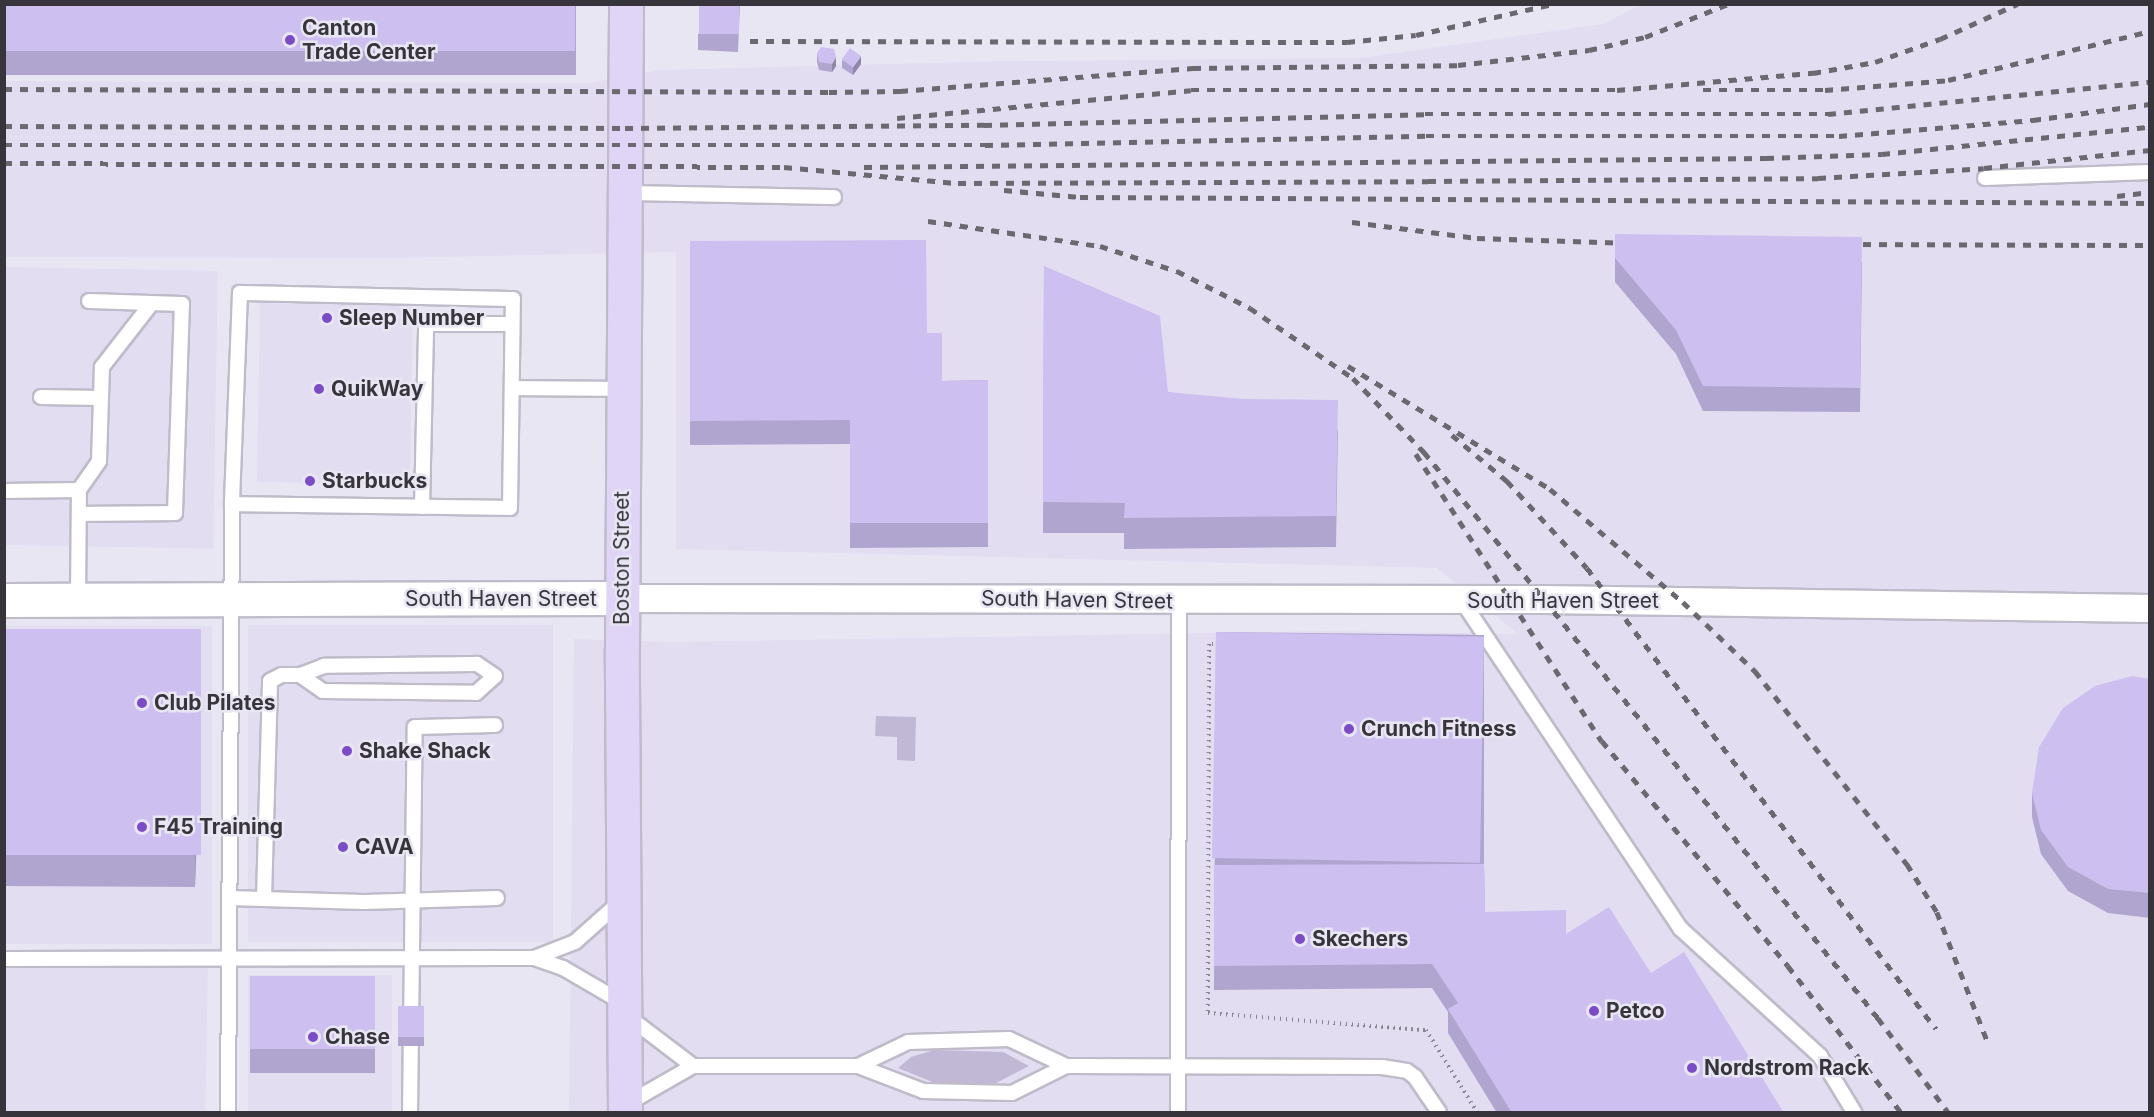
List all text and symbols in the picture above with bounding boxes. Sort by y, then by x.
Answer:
place label: Canton Trade Center [302,15,436,65]
marker: Canton Trade Center [283,33,297,47]
place label: Sleep Number [339,305,484,331]
marker: Sleep Number [320,311,334,325]
place label: QuikWay [331,376,423,402]
marker: QuikWay [312,382,326,396]
place label: Starbucks [322,468,427,494]
marker: Starbucks [303,474,317,488]
street label: Boston Street [609,491,635,625]
street label: South Haven Street [405,586,597,612]
street label: South Haven Street [981,586,1173,614]
street label: South Haven Street [1467,588,1659,614]
place label: Club Pilates [154,690,275,716]
marker: Club Pilates [135,696,149,710]
place label: Crunch Fitness [1361,716,1516,742]
marker: Crunch Fitness [1342,722,1356,736]
place label: Shake Shack [359,738,491,764]
marker: Shake Shack [340,744,354,758]
place label: F45 Training [154,814,283,840]
marker: F45 Training [135,820,149,834]
place label: CAVA [355,834,414,860]
marker: CAVA [336,840,350,854]
place label: Skechers [1312,926,1408,952]
marker: Skechers [1293,932,1307,946]
place label: Petco [1606,998,1665,1024]
marker: Petco [1587,1004,1601,1018]
place label: Chase [325,1024,390,1050]
marker: Chase [306,1030,320,1044]
place label: Nordstrom Rack [1704,1055,1869,1081]
marker: Nordstrom Rack [1685,1061,1699,1075]

